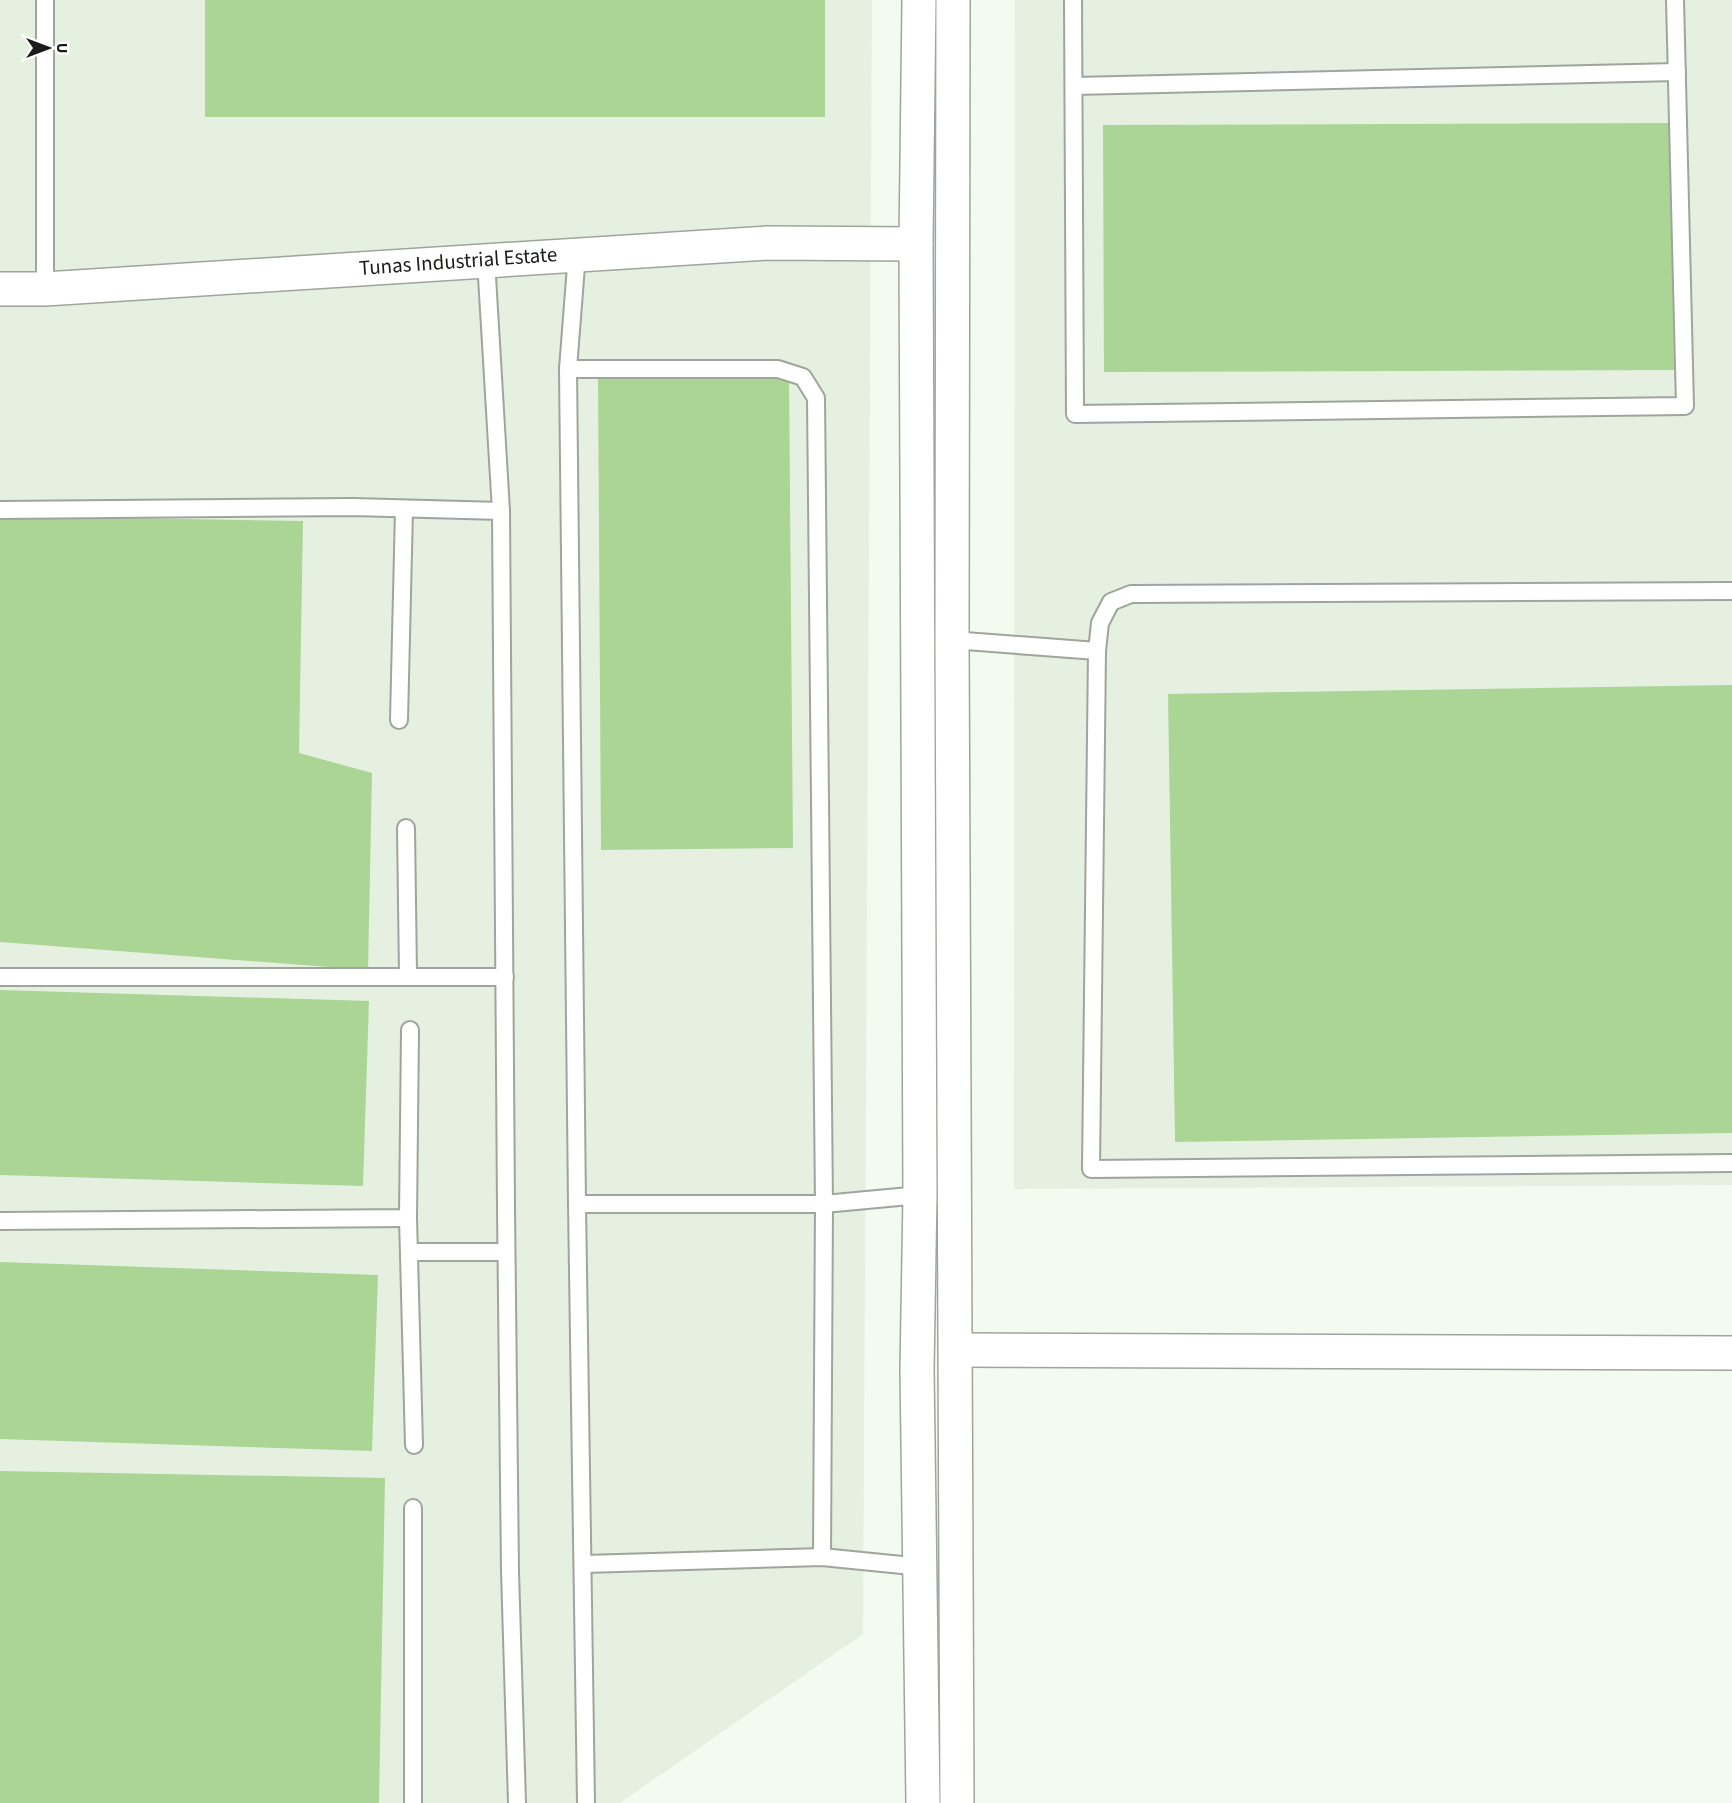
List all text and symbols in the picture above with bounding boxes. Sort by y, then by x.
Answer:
north arrow [18,18,78,78]
text: U [51,43,73,53]
street label: Tunas Industrial Estate [358,239,558,283]

